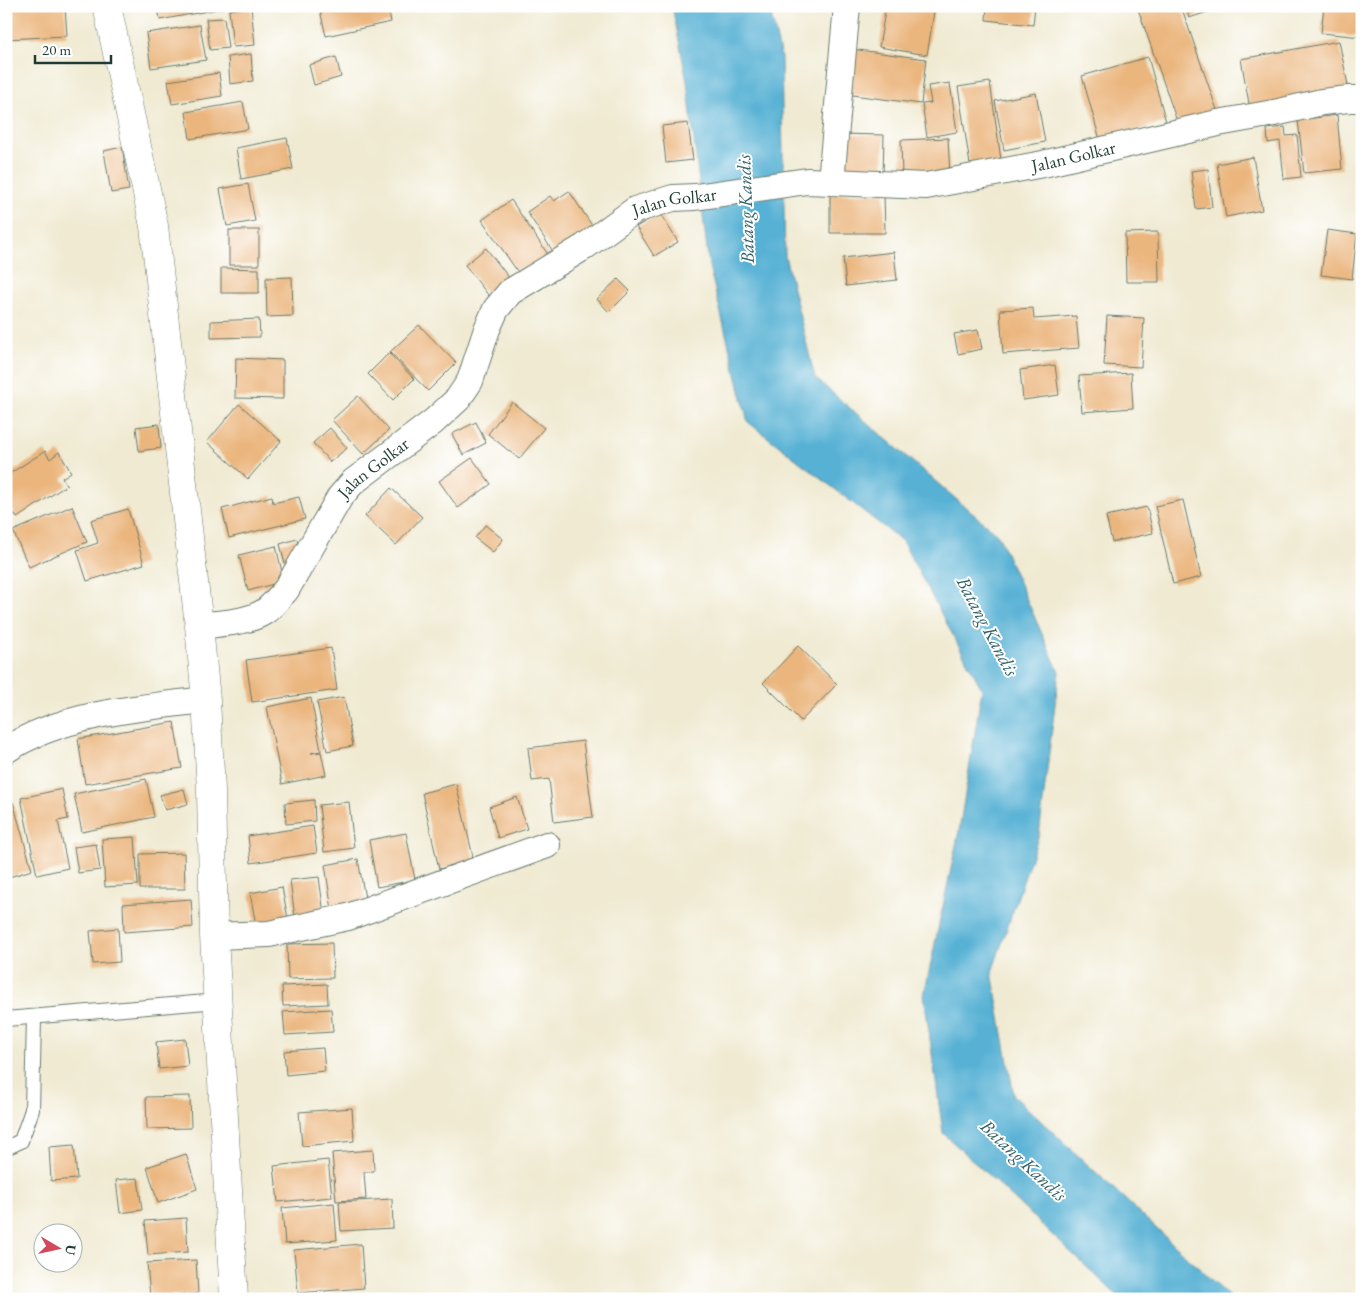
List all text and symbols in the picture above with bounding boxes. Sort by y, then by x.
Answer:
scale bar [35,32,111,64]
text: 20 m [42,40,71,59]
street label: Jalan Golkar [1028,135,1118,177]
water label: Batang Kandis [731,153,760,265]
street label: Jalan Golkar [627,182,718,222]
street label: Jalan Golkar [331,432,413,505]
water label: Batang Kandis [950,571,1025,681]
water label: Batang Kandis [974,1113,1073,1207]
north arrow [32,1222,82,1272]
text: U [61,1243,81,1257]

